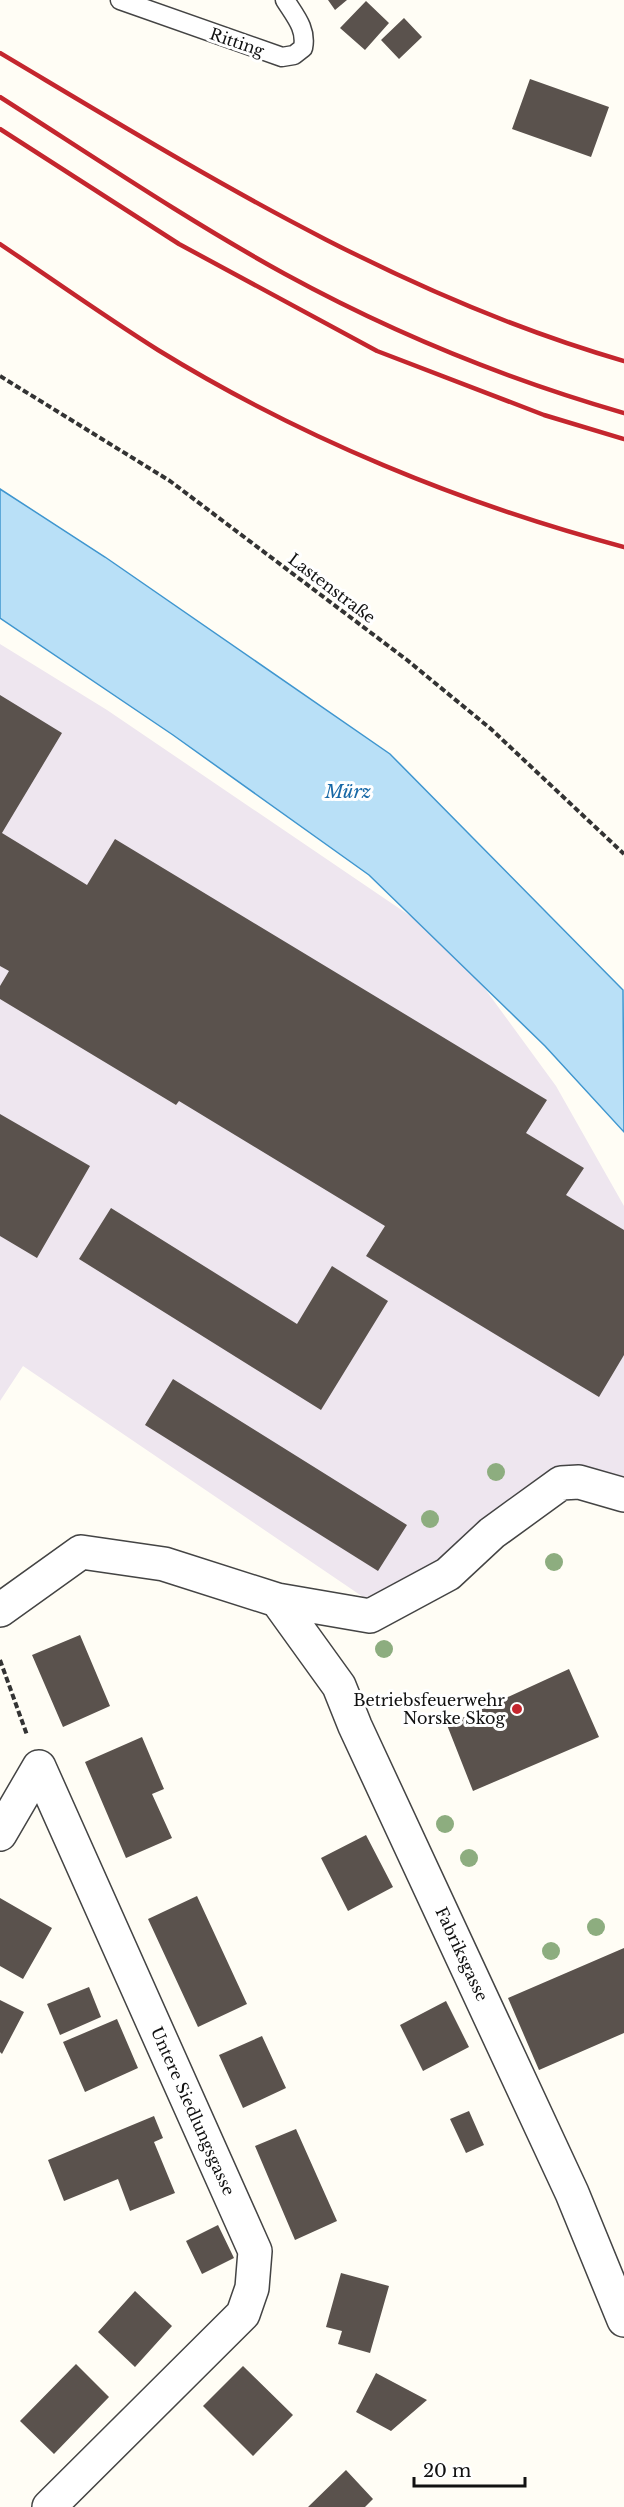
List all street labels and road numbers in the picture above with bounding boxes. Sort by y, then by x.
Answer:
street label: Ritting [207,23,267,61]
street label: Lastenstraße [284,549,380,627]
street label: Fabriksgasse [431,1904,493,2004]
street label: Untere Siedlungsgasse [147,2024,239,2198]

